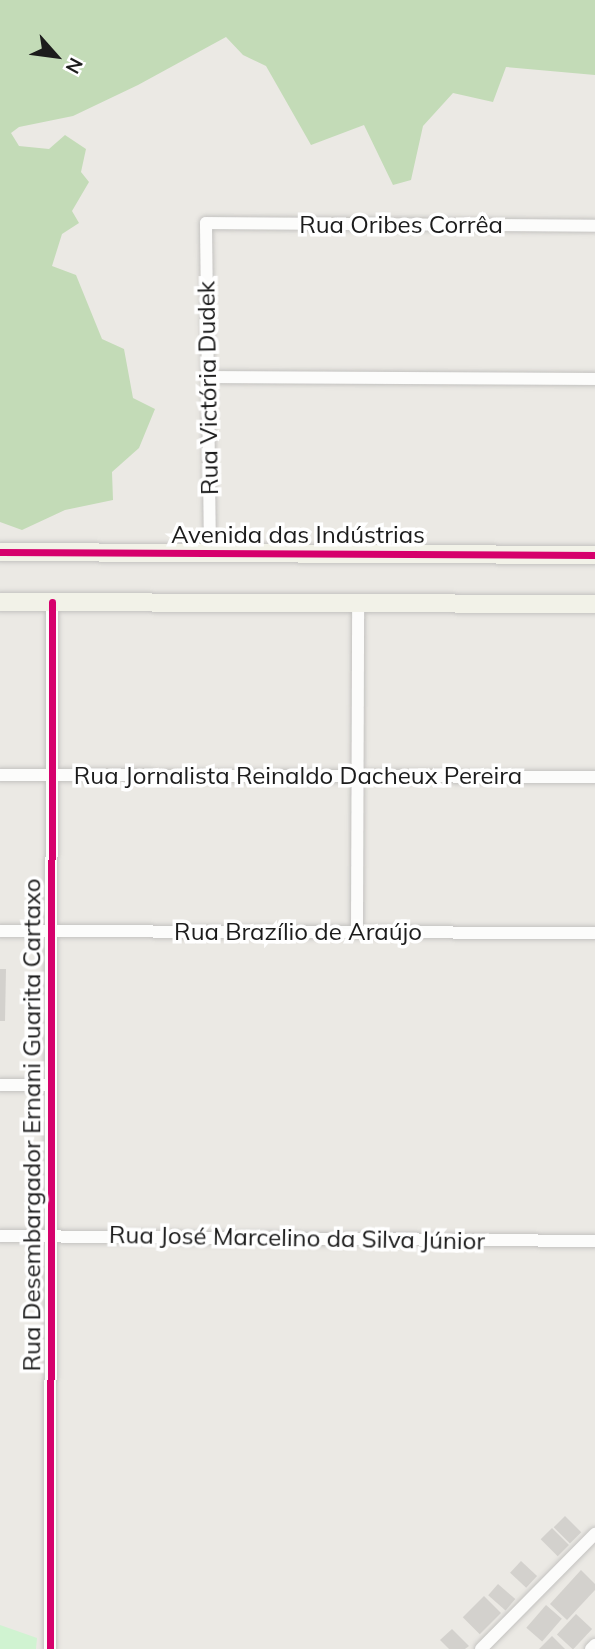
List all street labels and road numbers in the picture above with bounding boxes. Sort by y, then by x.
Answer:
street label: Rua Oribes Corrêa [299,211,503,239]
street label: Rua Victória Dudek [192,281,224,495]
street label: Avenida das Indústrias [171,521,425,549]
street label: Rua Jornalista Reinaldo Dacheux Pereira [74,762,522,790]
street label: Rua Desembargador Ernani Guarita Cartaxo [18,879,46,1371]
street label: Rua Brazílio de Araújo [174,918,422,946]
street label: Rua José Marcelino da Silva Júnior [109,1220,485,1256]

